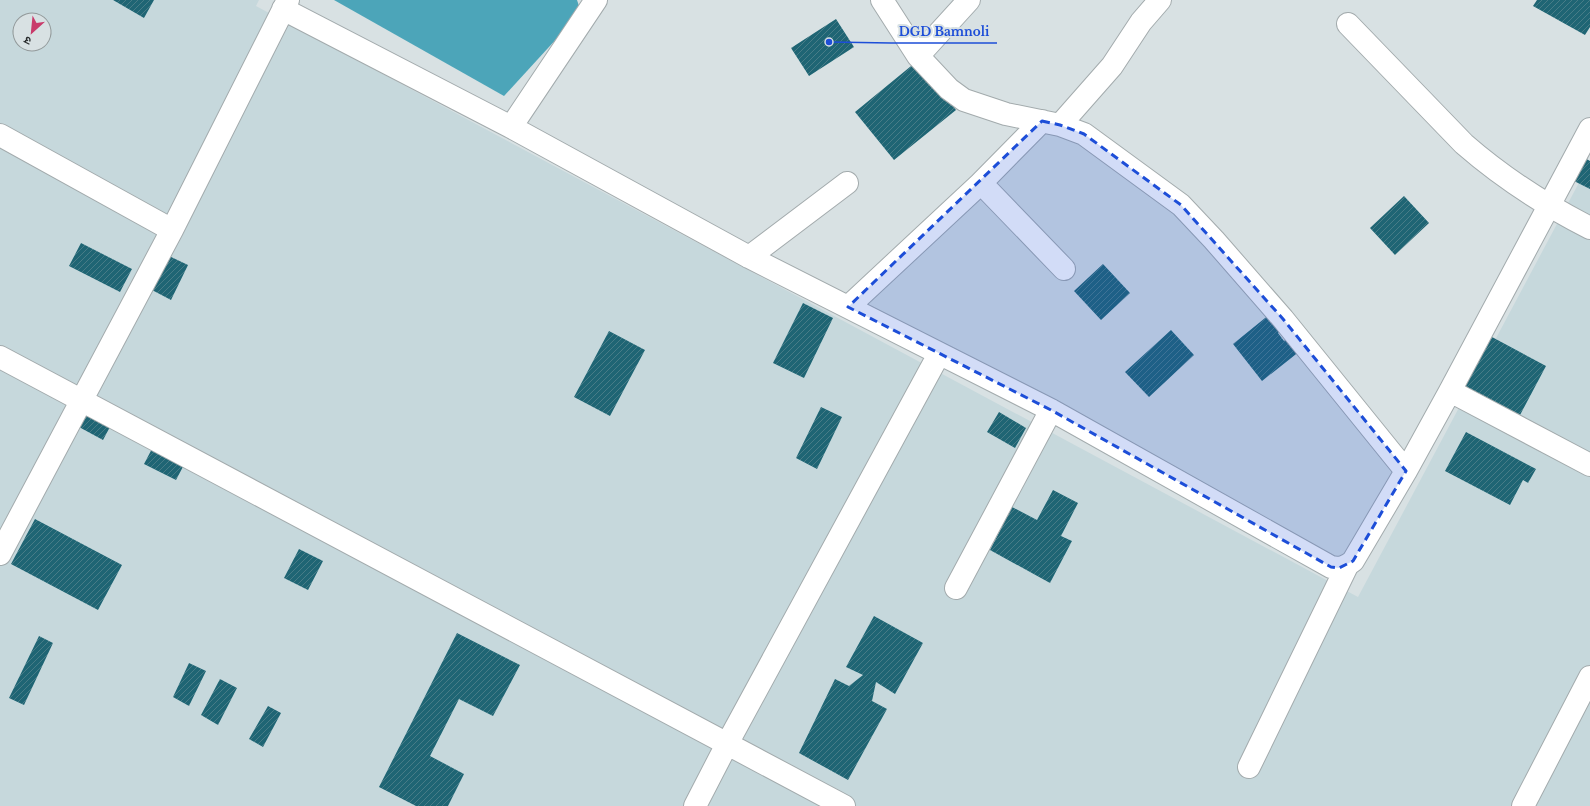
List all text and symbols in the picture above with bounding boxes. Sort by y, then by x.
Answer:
north arrow [12,12,52,52]
callout: DGD Bamnoli [891,19,997,43]
text: DGD Bamnoli [899,24,990,39]
text: उ [21,33,34,49]

